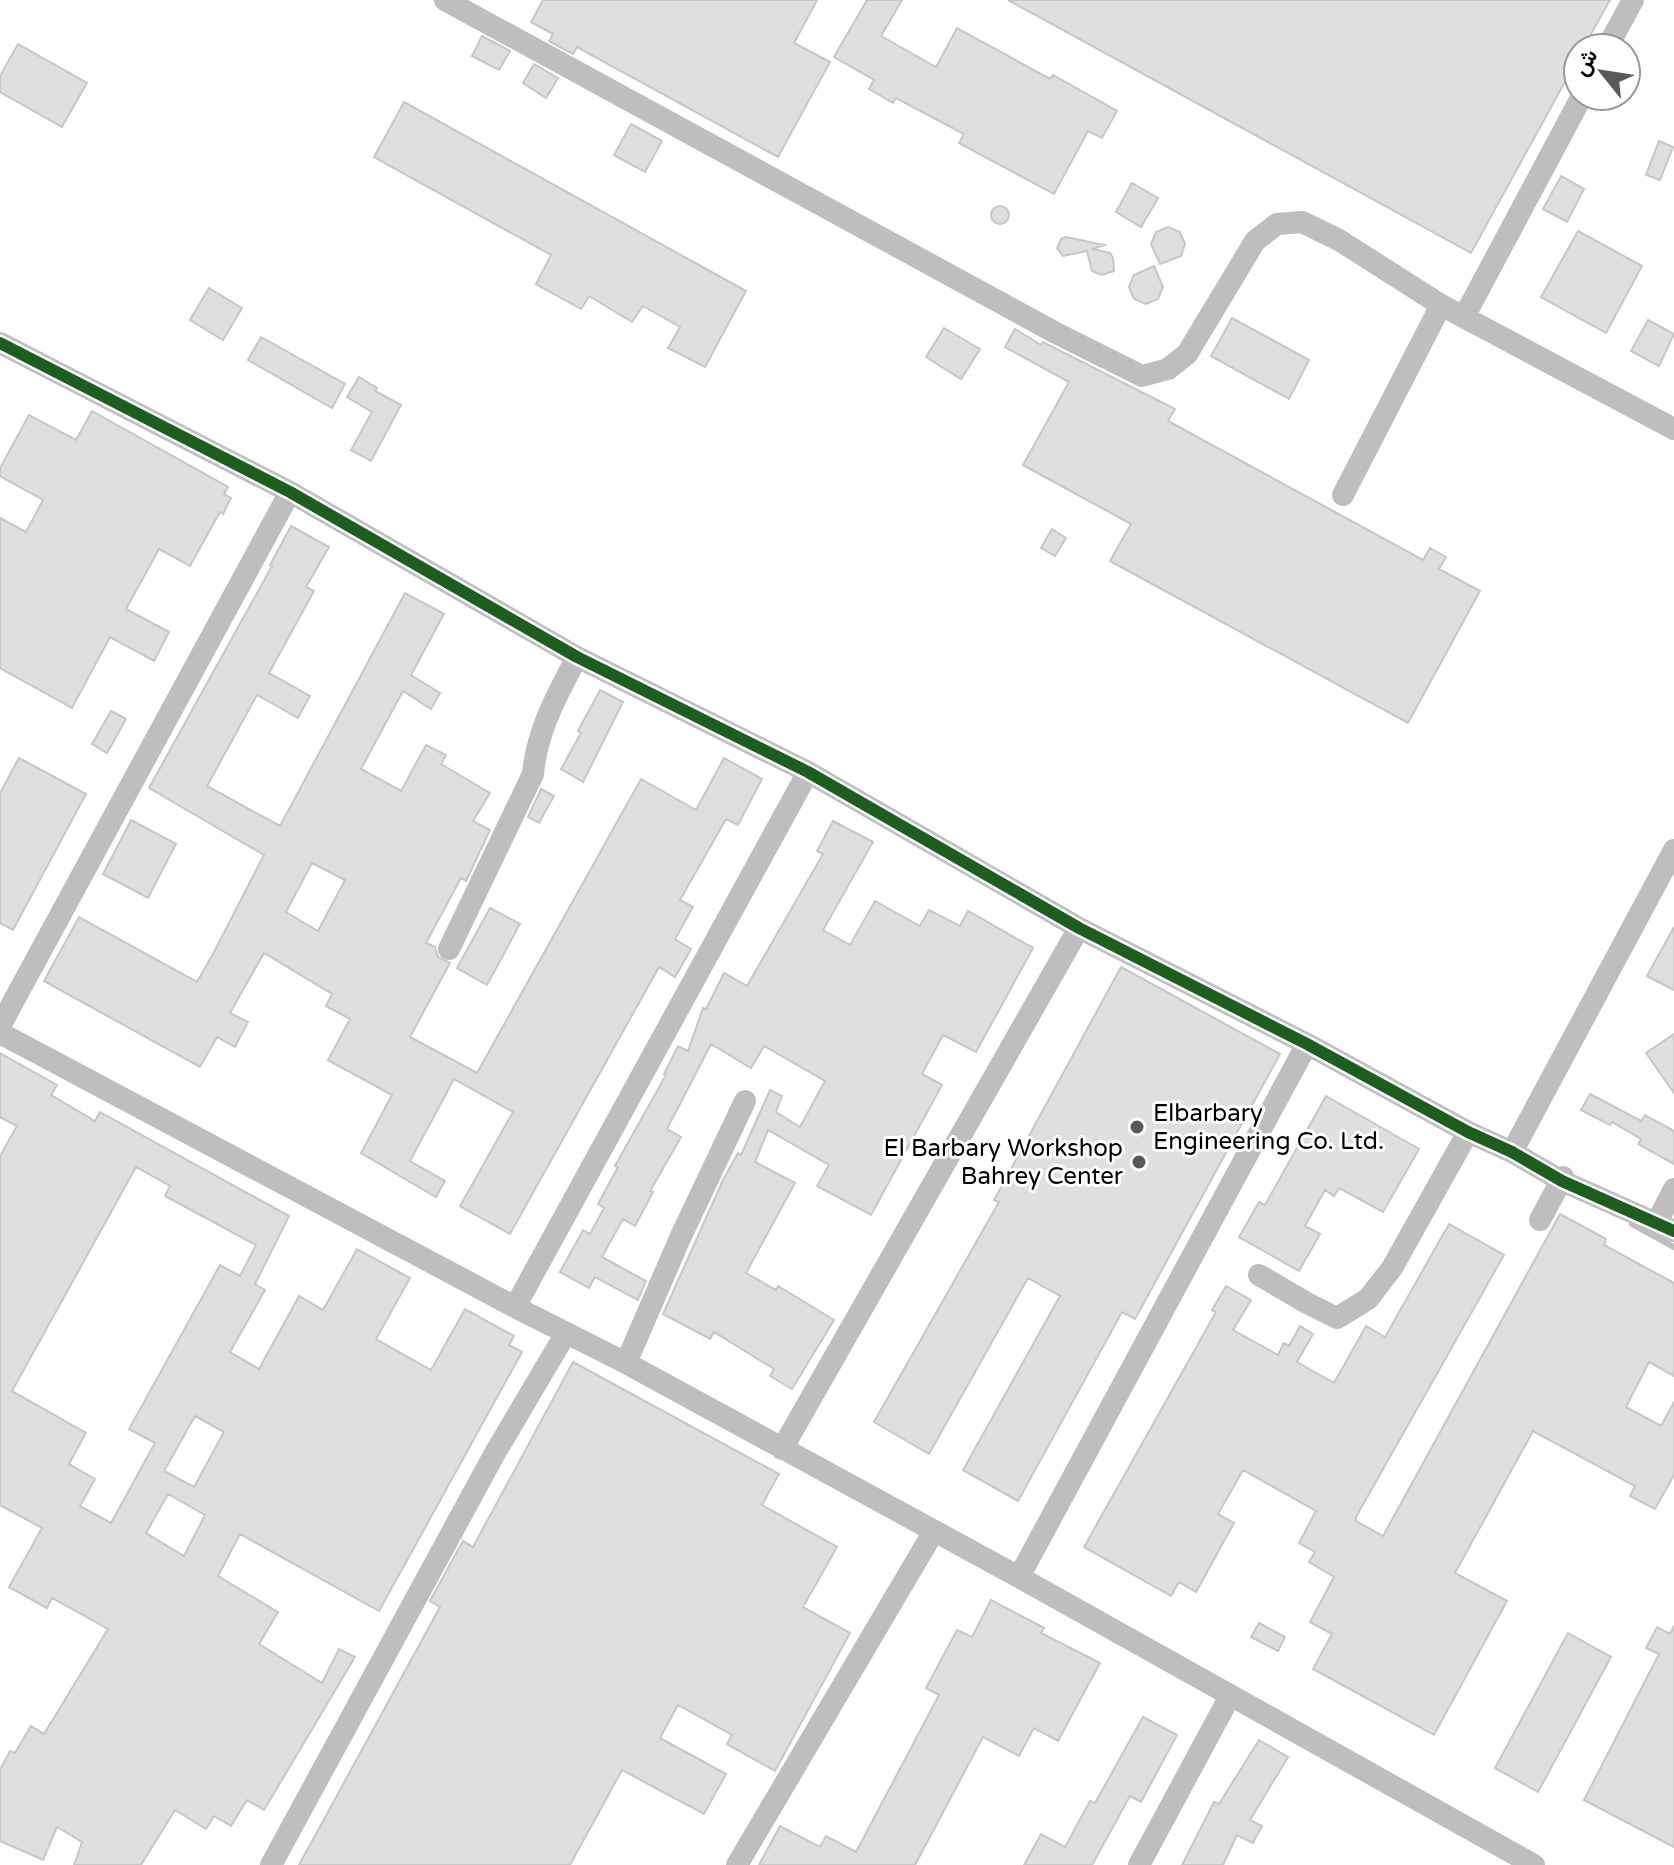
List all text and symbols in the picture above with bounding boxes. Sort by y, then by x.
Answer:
north arrow [1562,32,1642,112]
text: ش [1568,45,1603,80]
place label: Elbarbary Engineering Co. Ltd. [1153,1099,1384,1156]
marker: Elbarbary Engineering Co. Ltd. [1128,1118,1146,1136]
place label: El Barbary Workshop Bahrey Center [883,1134,1124,1191]
marker: El Barbary Workshop Bahrey Center [1130,1153,1148,1171]

